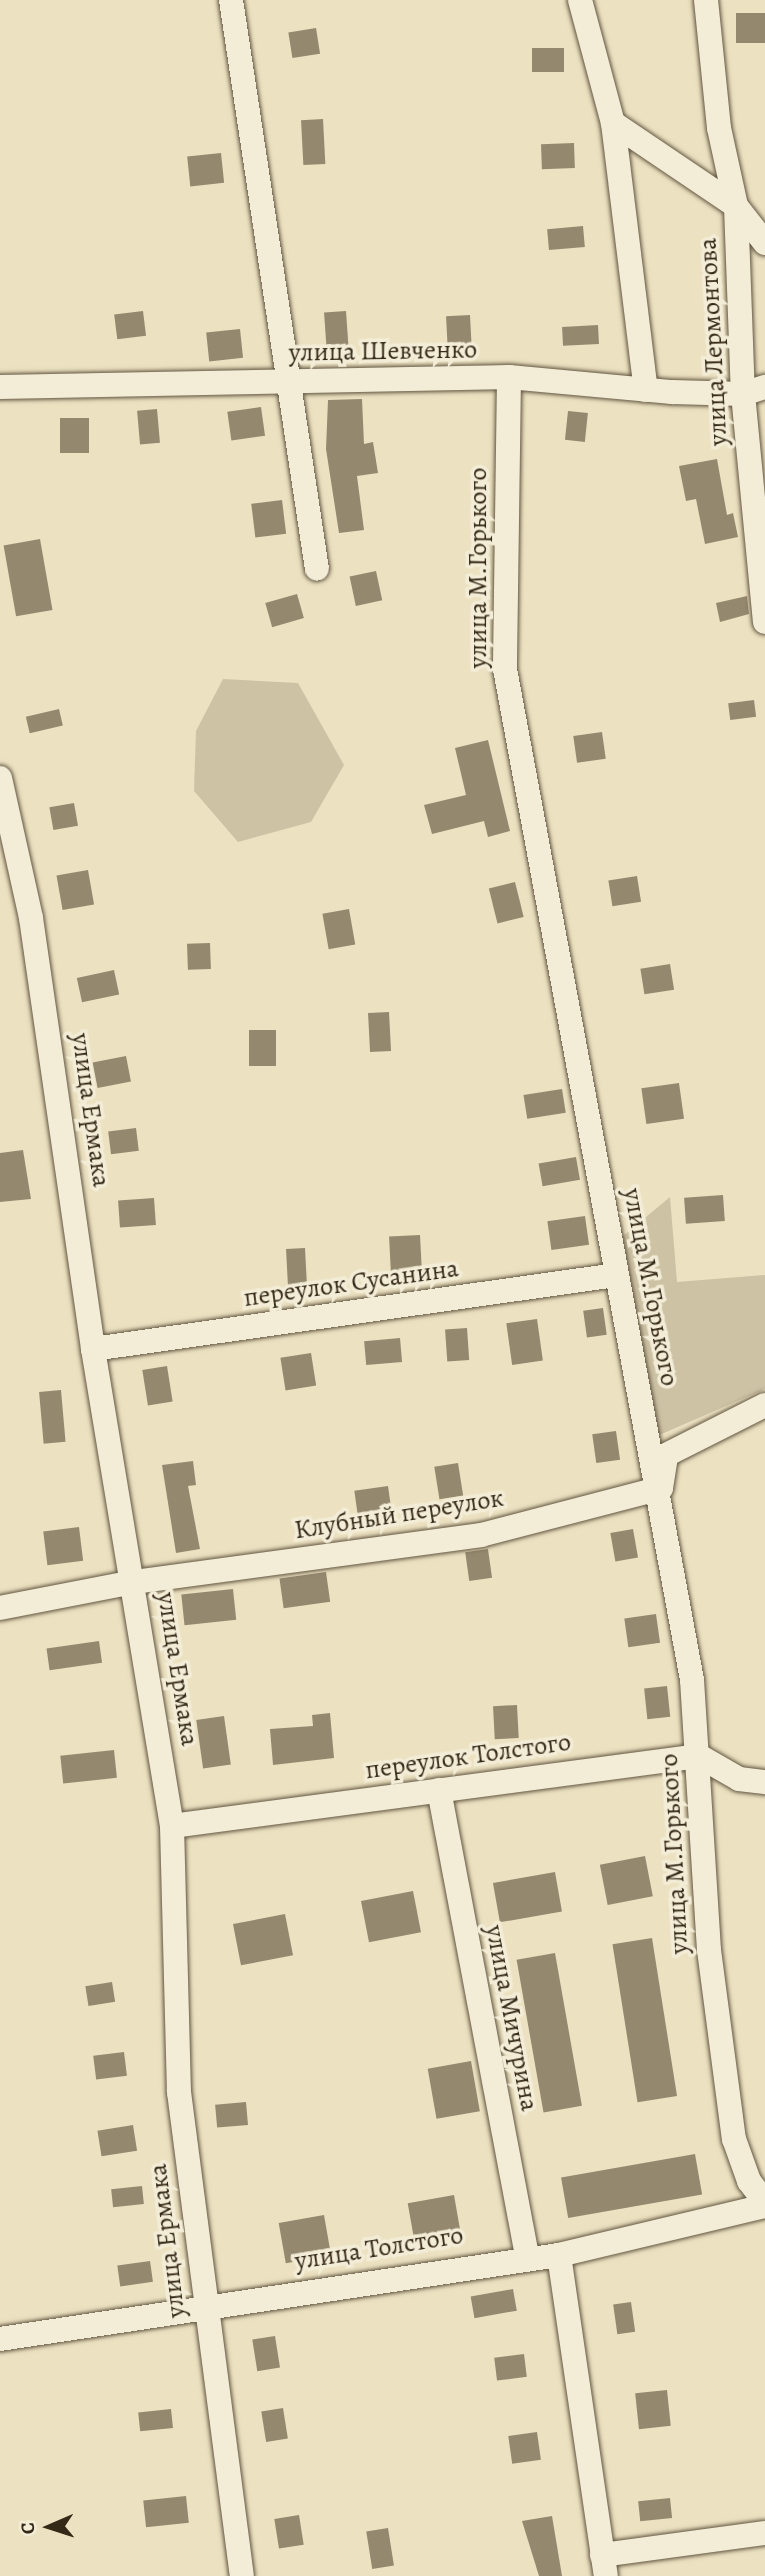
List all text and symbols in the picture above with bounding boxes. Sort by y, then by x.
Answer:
street label: улица Лермонтова [692,237,734,447]
street label: улица Шевченко [289,334,477,368]
street label: улица М.Горького [462,468,494,668]
street label: улица Ермака [65,1031,117,1189]
street label: улица М.Горького [617,1185,685,1389]
street label: переулок Сусанина [242,1252,460,1314]
street label: Клубный переулок [292,1482,506,1546]
street label: улица Ермака [150,1590,206,1748]
street label: переулок Толстого [363,1726,573,1786]
street label: улица М.Горького [653,1753,695,1955]
street label: улица Мичурина [479,1922,545,2114]
street label: улица Ермака [142,2162,192,2320]
street label: улица Толстого [293,2219,465,2277]
north arrow [14,2492,84,2562]
text: С [15,2522,41,2535]

